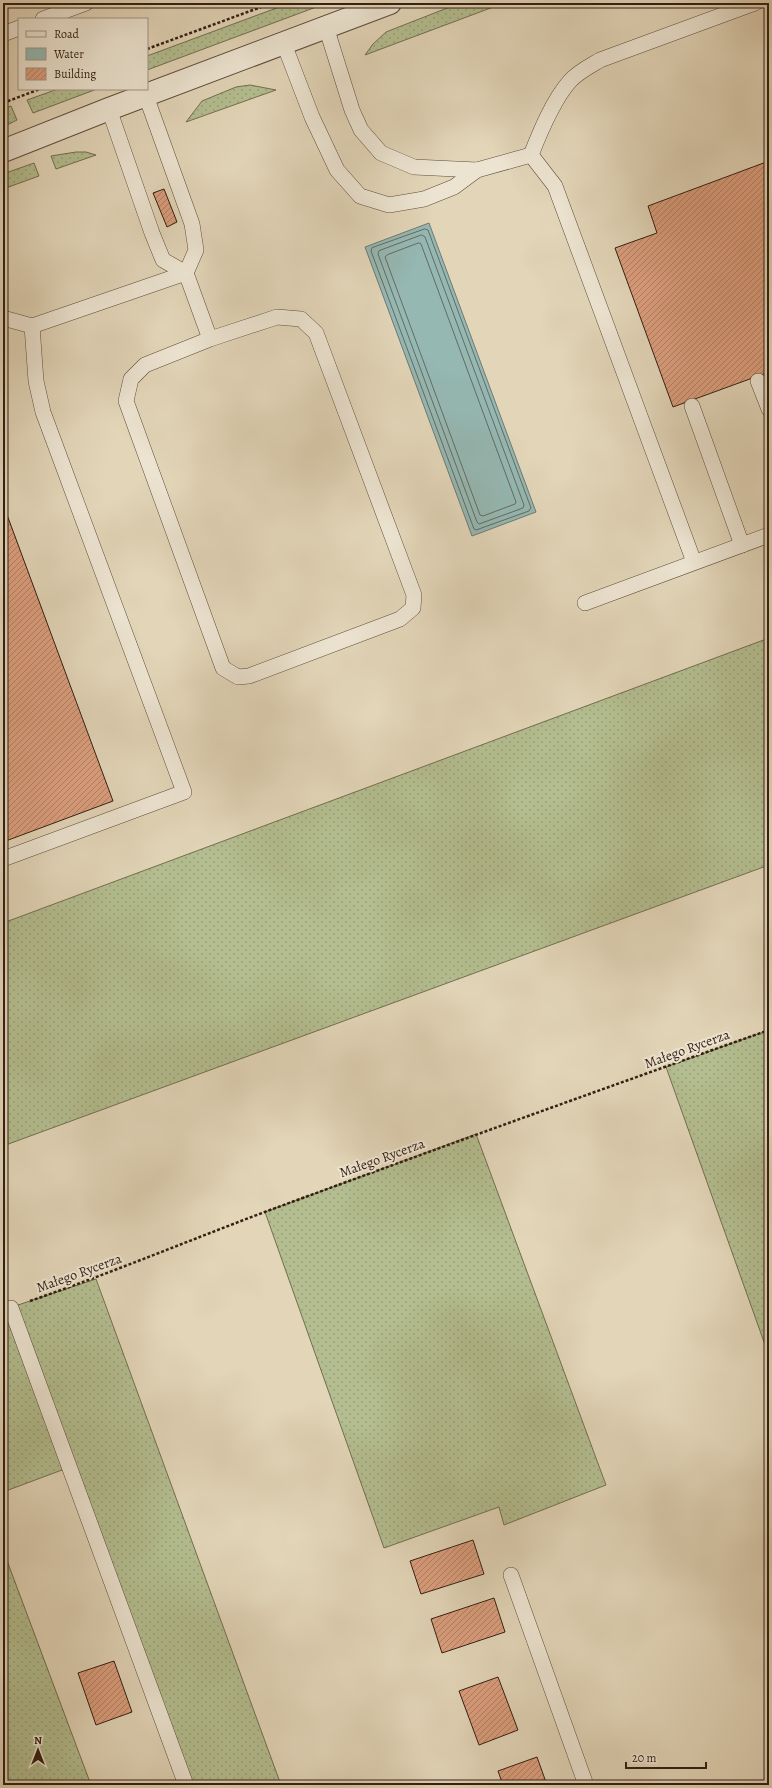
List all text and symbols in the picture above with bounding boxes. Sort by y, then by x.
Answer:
legend [18,18,148,90]
text: Road [54,26,80,42]
text: Water [53,46,84,62]
text: Building [54,66,96,82]
street label: Małego Rycerza [642,1025,733,1073]
street label: Małego Rycerza [337,1134,428,1182]
street label: Małego Rycerza [34,1249,125,1297]
north arrow [18,1730,58,1770]
text: N [34,1733,42,1748]
scale bar [626,1744,706,1770]
text: 20 m [632,1750,656,1766]

